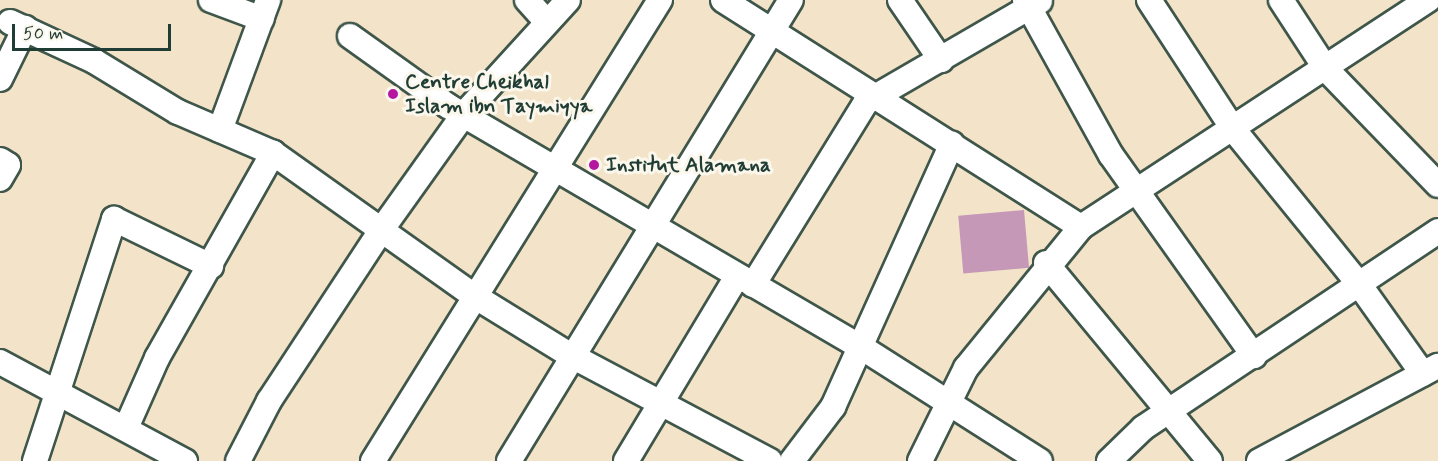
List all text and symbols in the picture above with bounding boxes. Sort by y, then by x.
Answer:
scale bar [15,12,174,50]
text: 50 m [23,22,63,46]
place label: Centre Cheikhal Islam ibn Taymiyya [405,69,593,119]
marker: Centre Cheikhal Islam ibn Taymiyya [386,87,400,101]
place label: Institut Alamana [606,152,774,178]
marker: Institut Alamana [587,158,601,172]

